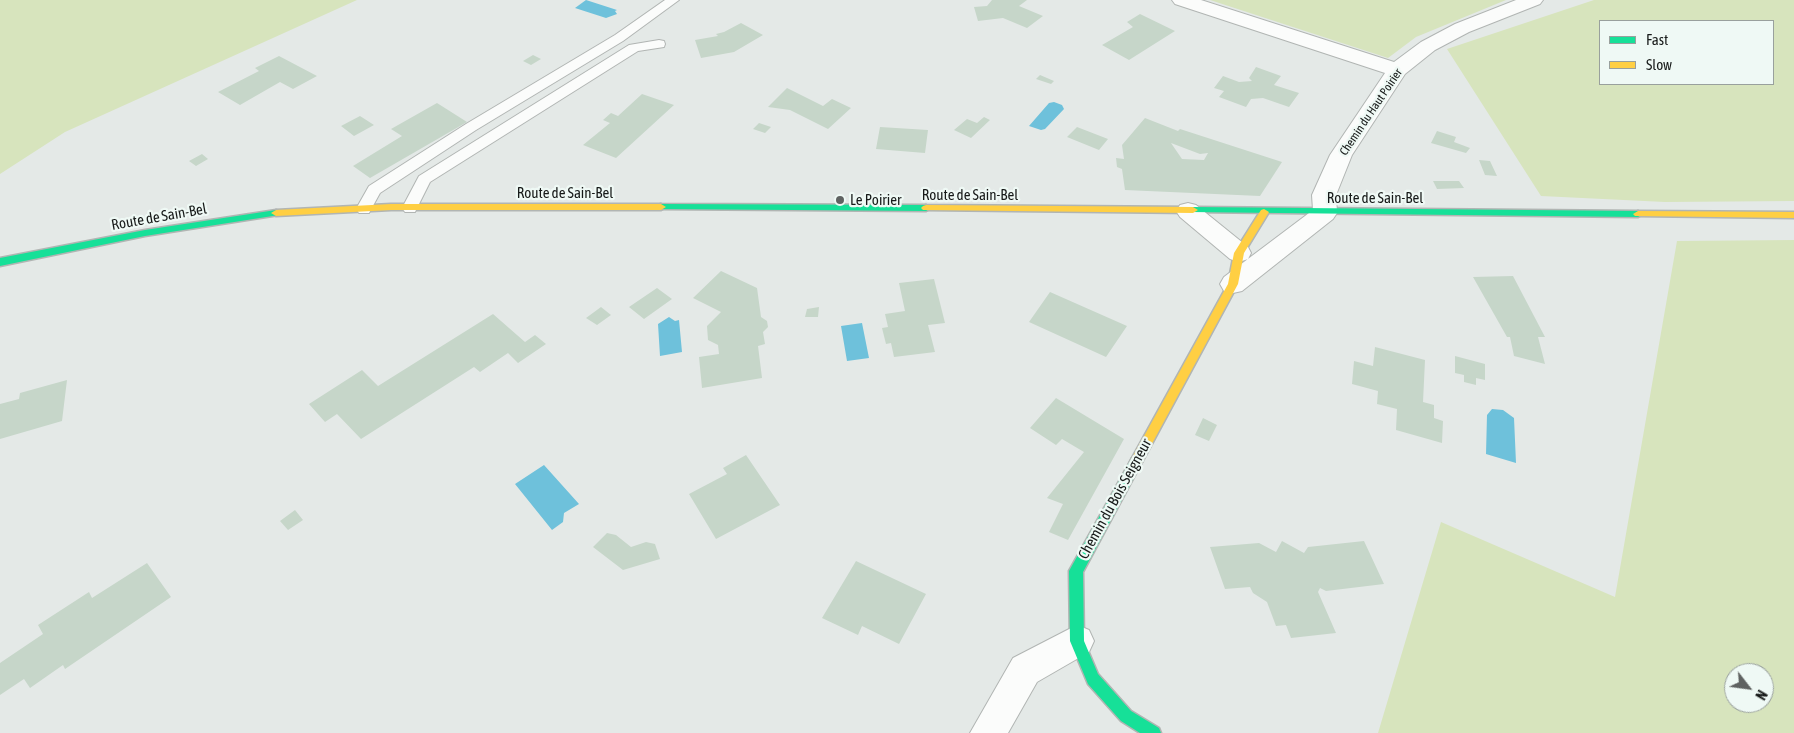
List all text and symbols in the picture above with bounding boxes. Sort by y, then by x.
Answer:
legend [1599,20,1774,85]
text: Fast [1646,31,1668,48]
text: Slow [1646,56,1672,73]
street label: Chemin du Haut Poirier [1337,66,1405,158]
street label: Route de Sain-Bel [517,184,613,202]
street label: Route de Sain-Bel [922,186,1018,204]
street label: Route de Sain-Bel [1327,189,1423,207]
place label: Le Poirier [850,191,901,209]
marker: Le Poirier [834,194,846,206]
street label: Route de Sain-Bel [110,200,208,234]
street label: Chemin du Bois Seigneur [1075,436,1155,562]
north arrow [1724,663,1774,713]
text: N [1752,687,1770,703]

